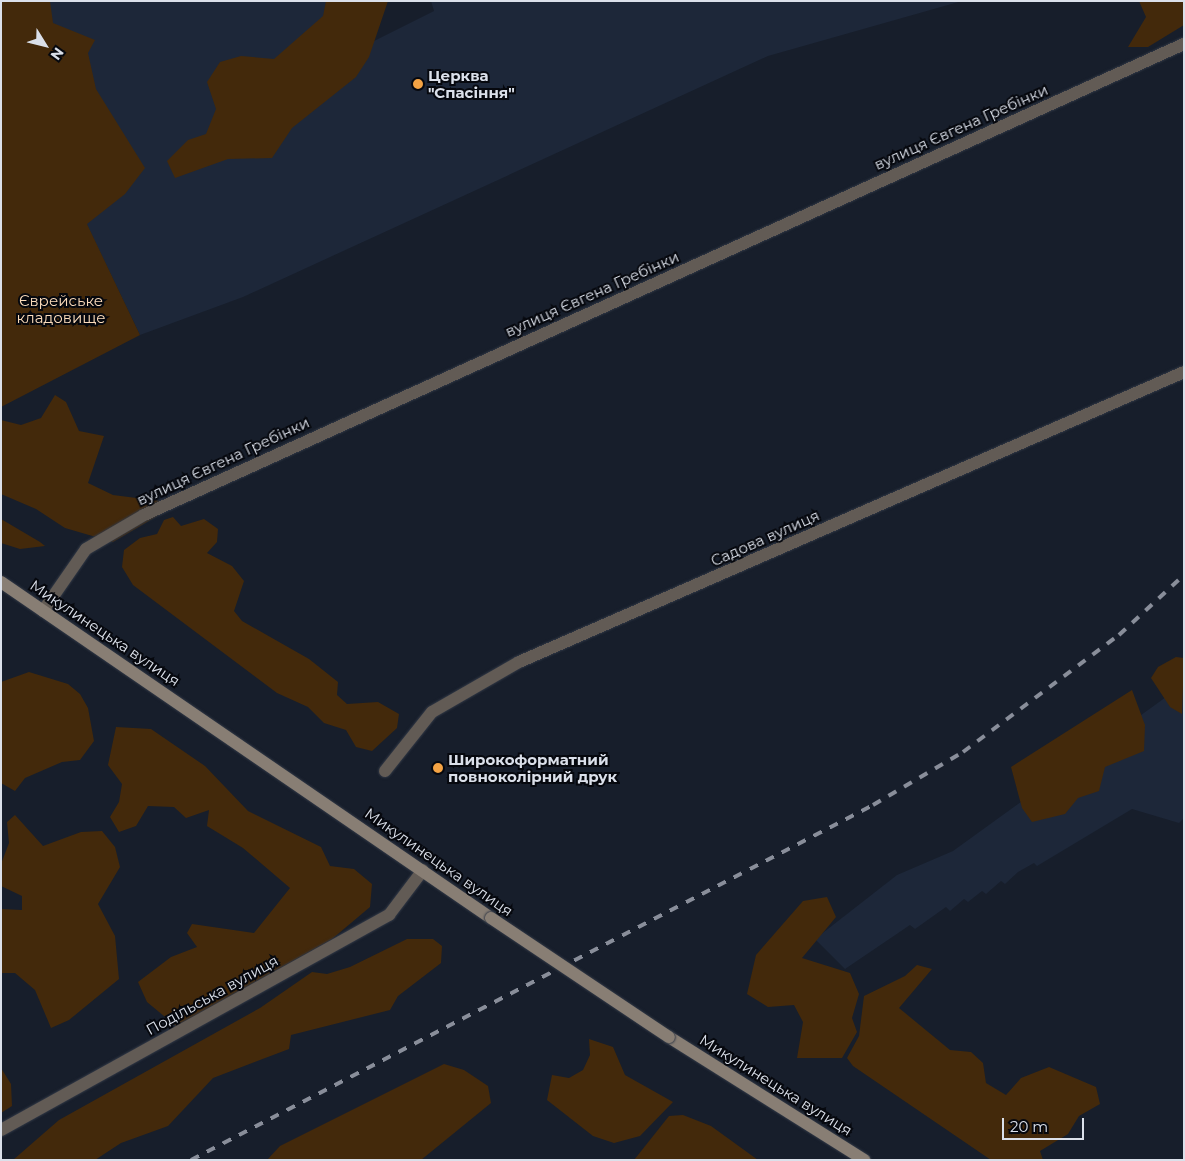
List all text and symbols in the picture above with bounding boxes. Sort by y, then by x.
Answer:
north arrow [20,20,70,70]
text: N [47,44,68,64]
place label: Церква "Спасіння" [428,66,515,101]
marker: Церква "Спасіння" [412,78,424,90]
street label: вулиця Євгена Гребінки [871,80,1051,174]
street label: вулиця Євгена Гребінки [502,247,682,341]
park label: Єврейське кладовище [17,291,105,326]
street label: вулиця Євгена Гребінки [134,413,312,509]
street label: Садова вулиця [708,506,822,570]
street label: Микулинецька вулиця [27,576,183,690]
place label: Широкоформатний повноколірний друк [448,750,617,785]
marker: Широкоформатний повноколірний друк [432,762,444,774]
street label: Микулинецька вулиця [361,804,517,920]
street label: Подільська вулиця [143,951,281,1039]
street label: Микулинецька вулиця [696,1031,856,1139]
scale bar [1005,1108,1088,1140]
text: 20 m [1010,1117,1048,1136]

